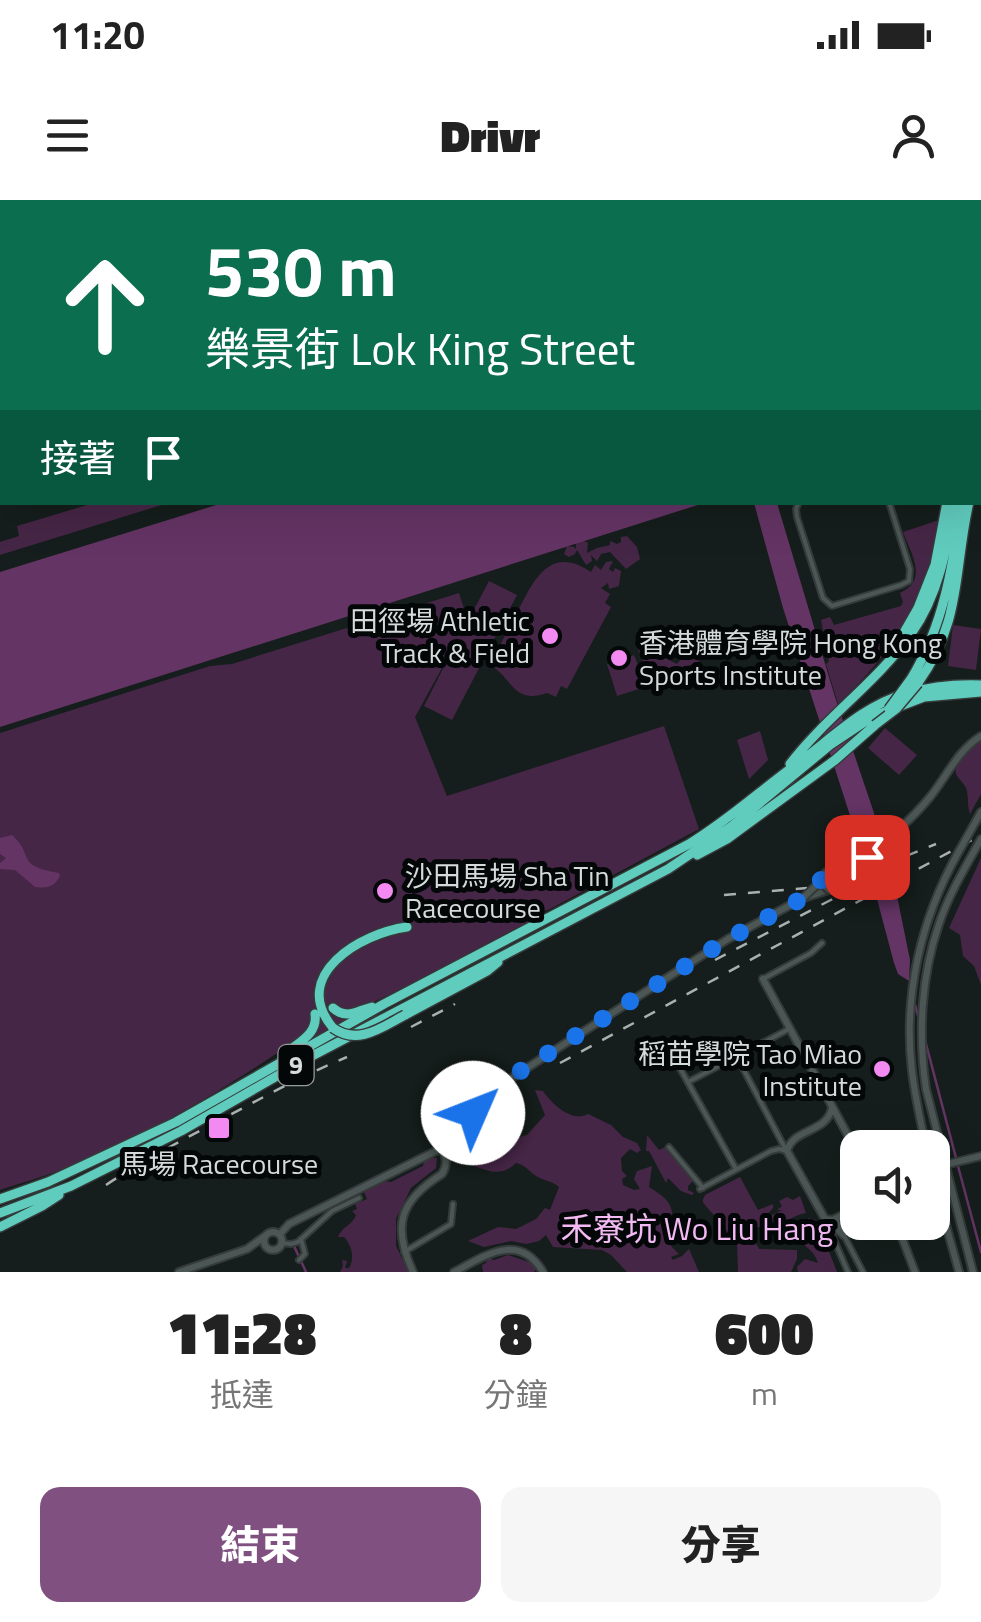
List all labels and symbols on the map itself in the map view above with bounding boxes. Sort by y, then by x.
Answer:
place label: 田徑場 Athletic Track & Field [350,599,530,674]
place label: 香港體育學院 Hong Kong Sports Institute [639,621,942,696]
marker: 田徑場 Athletic Track & Field [539,625,561,647]
marker: 香港體育學院 Hong Kong Sports Institute [608,647,630,669]
pin [825,815,910,900]
place label: 沙田馬場 Sha Tin Racecourse [405,854,609,929]
marker: 沙田馬場 Sha Tin Racecourse [374,880,396,902]
place label: 稻苗學院 Tao Miao Institute [638,1032,862,1107]
road number: 9 [278,1045,314,1085]
marker: 稻苗學院 Tao Miao Institute [871,1058,893,1080]
position arrow [421,1061,525,1165]
marker: 馬場 Racecourse [206,1115,232,1141]
place label: 馬場 Racecourse [120,1142,318,1185]
district label: 禾寮坑 Wo Liu Hang [561,1204,833,1252]

